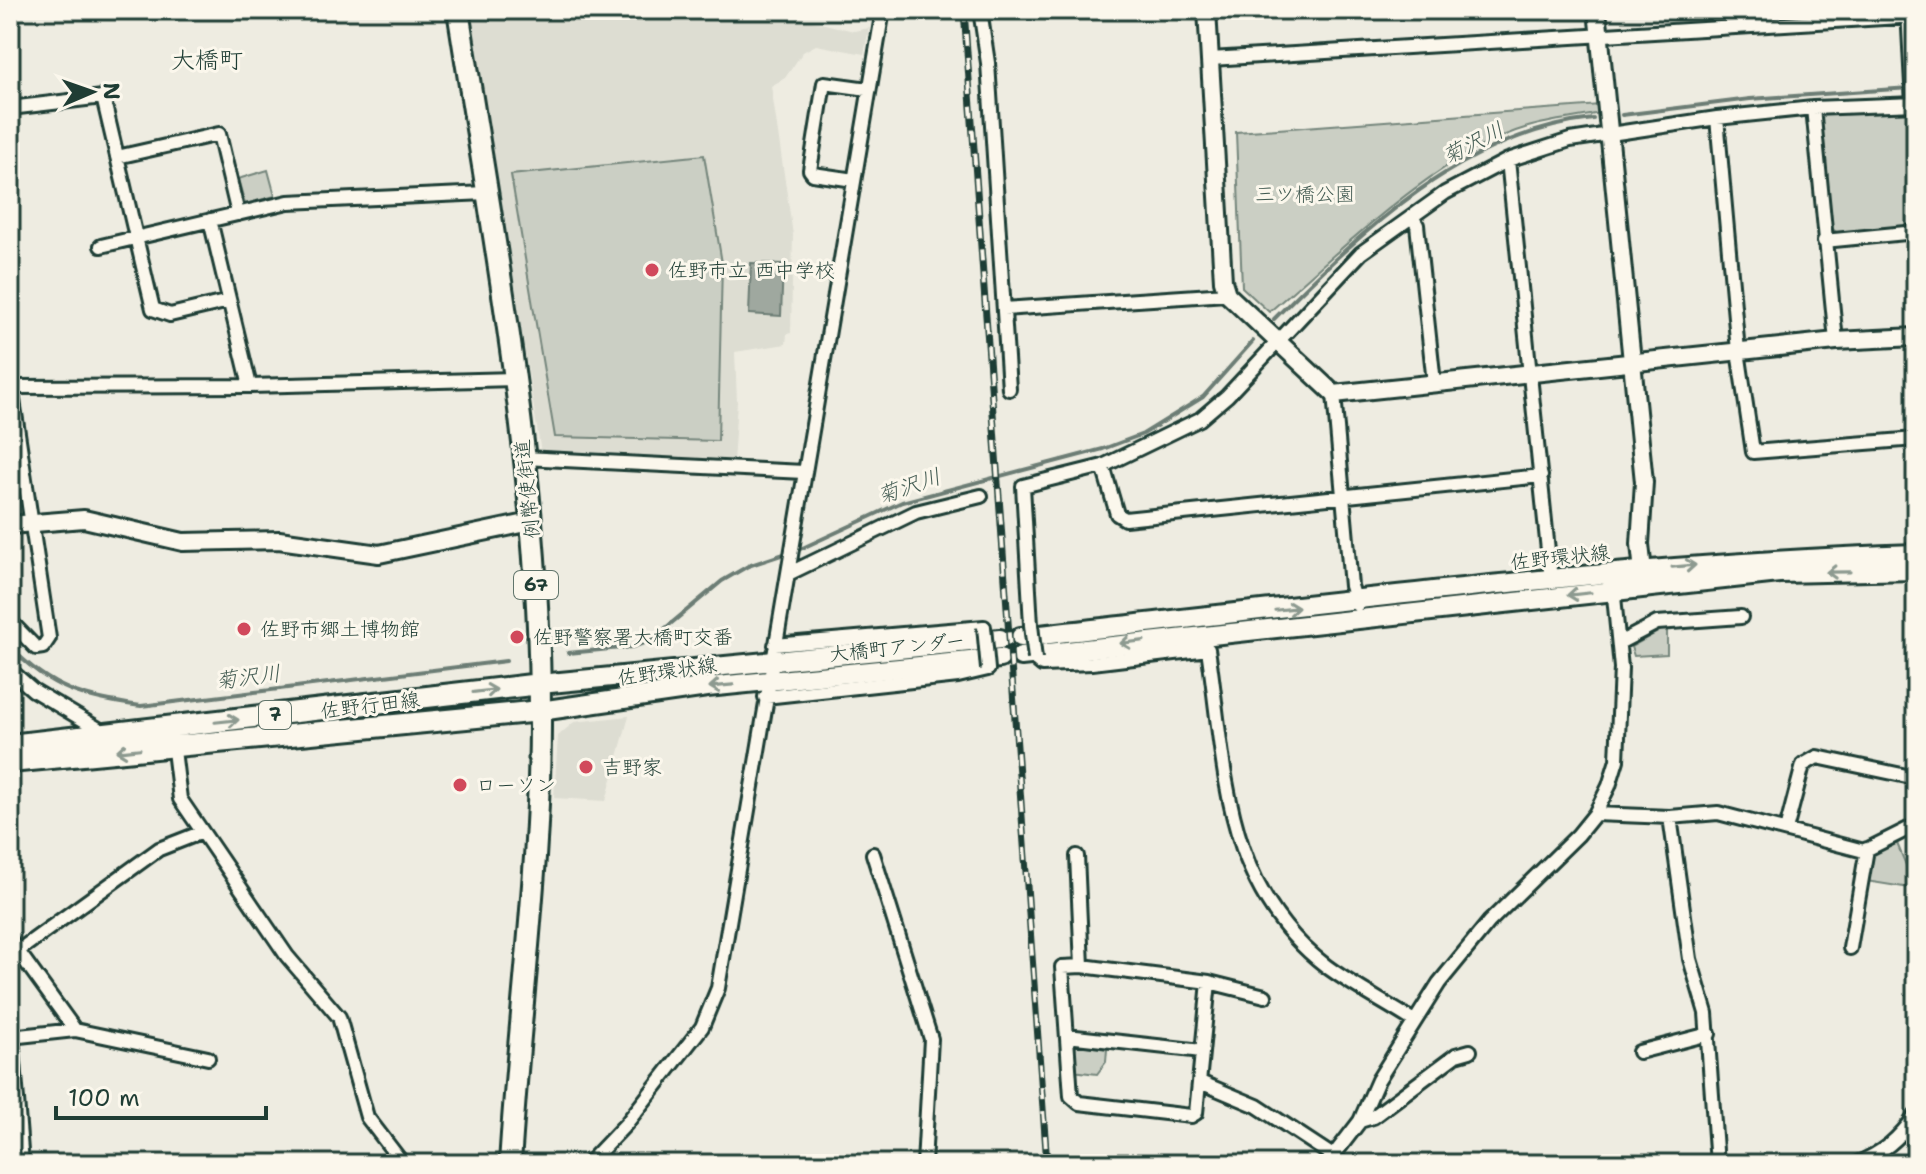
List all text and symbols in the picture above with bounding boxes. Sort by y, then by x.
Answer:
district label: 大橋町 [171,44,243,76]
north arrow [52,52,132,132]
text: N [97,82,126,101]
water label: 菊沢川 [1437,115,1509,171]
park label: 三ツ橋公園 [1255,181,1355,207]
place label: 佐野市立 西中学校 [668,257,835,283]
marker: 佐野市立 西中学校 [643,261,661,279]
street label: 例幣使街道 [509,438,545,540]
water label: 菊沢川 [873,462,945,510]
street label: 佐野環状線 [1509,539,1611,575]
one-way arrow [1670,558,1697,573]
one-way arrow [1825,564,1852,579]
road number: 67 [514,571,558,599]
one-way arrow [1566,587,1593,602]
one-way arrow [1273,601,1299,616]
place label: 佐野市郷土博物館 [260,616,420,642]
marker: 佐野市郷土博物館 [235,620,253,638]
place label: 佐野警察署大橋町交番 [533,624,733,650]
street label: 大橋町アンダー [827,627,967,667]
marker: 佐野警察署大橋町交番 [508,628,526,646]
one-way arrow [1120,635,1145,650]
street label: 佐野環状線 [616,651,718,691]
water label: 菊沢川 [213,659,283,695]
one-way arrow [709,678,735,693]
one-way arrow [472,683,497,698]
street label: 佐野行田線 [319,686,421,724]
road number: 7 [259,701,291,729]
one-way arrow [213,713,240,728]
one-way arrow [115,742,142,757]
place label: 吉野家 [602,754,662,780]
marker: 吉野家 [577,758,595,776]
place label: ローソン [476,772,556,798]
marker: ローソン [451,776,469,794]
scale bar [56,1070,266,1120]
text: 100 m [68,1082,140,1114]

